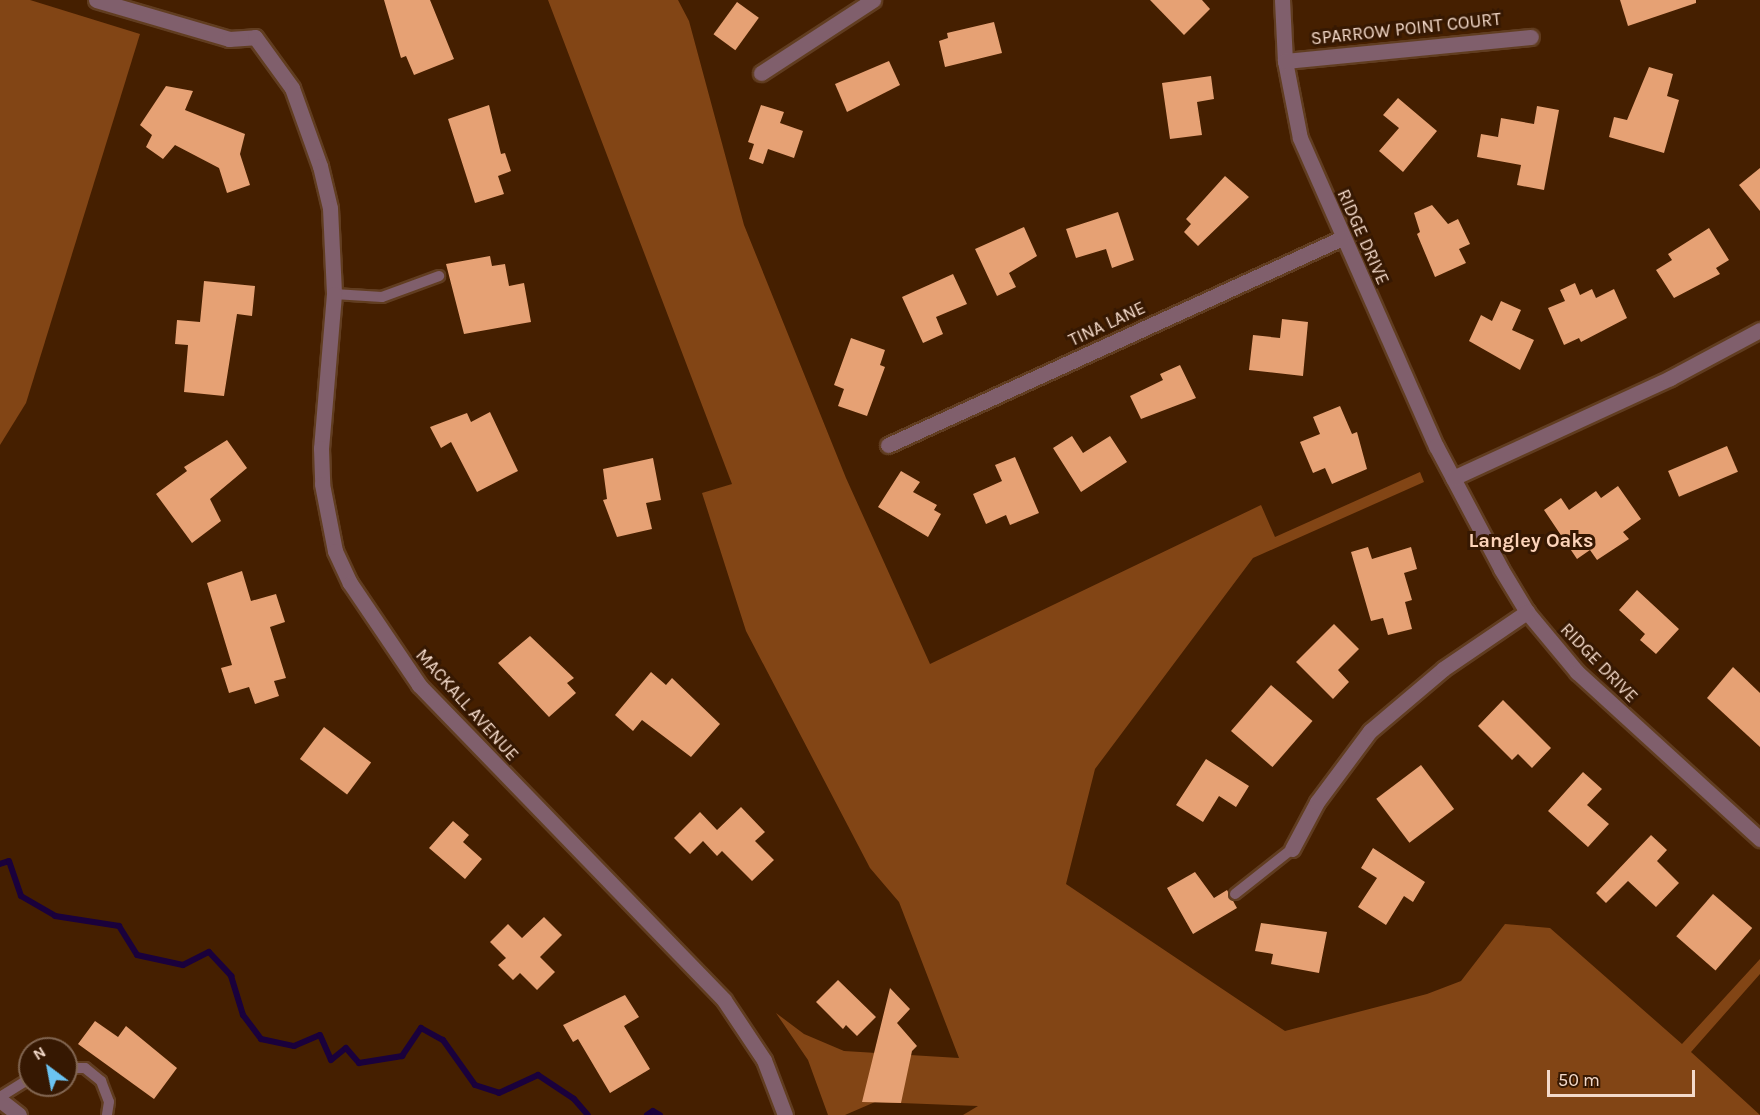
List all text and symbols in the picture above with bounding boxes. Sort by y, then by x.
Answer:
street label: SPARROW POINT COURT [1310,8,1502,50]
street label: RIDGE DRIVE [1332,186,1394,288]
street label: TINA LANE [1065,297,1149,351]
district label: Langley Oaks [1468,528,1594,552]
street label: RIDGE DRIVE [1556,619,1642,707]
street label: MACKALL AVENUE [411,645,523,765]
north arrow [18,1037,78,1097]
text: N [29,1042,49,1064]
scale bar [1550,1058,1698,1096]
text: 50 m [1558,1069,1600,1091]

